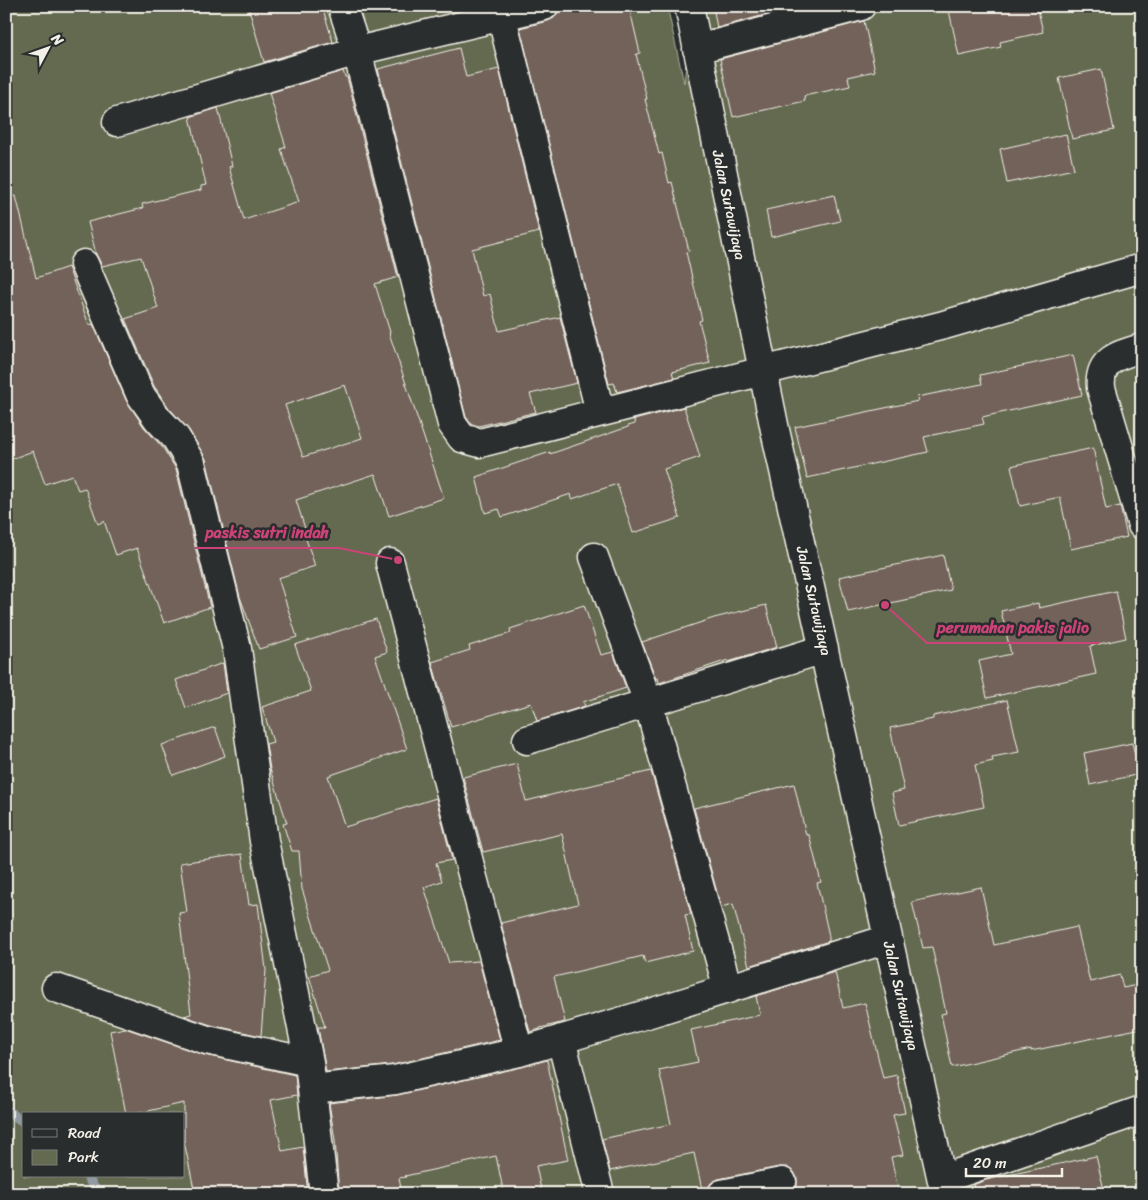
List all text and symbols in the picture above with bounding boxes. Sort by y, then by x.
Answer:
north arrow [22,22,72,72]
text: N [44,27,70,52]
street label: Jalan Sutawijaya [704,147,753,263]
callout: paskis sutri indah [195,517,339,548]
text: paskis sutri indah [204,518,329,547]
street label: Jalan Sutawijaya [789,543,839,659]
callout: perumahan pakis jalio [927,612,1099,643]
text: perumahan pakis jalio [936,613,1089,642]
street label: Jalan Sutawijaya [876,938,926,1054]
legend [22,1112,185,1178]
text: Road [68,1120,101,1146]
text: Park [68,1144,99,1170]
scale bar [966,1145,1062,1177]
text: 20 m [973,1150,1007,1176]

